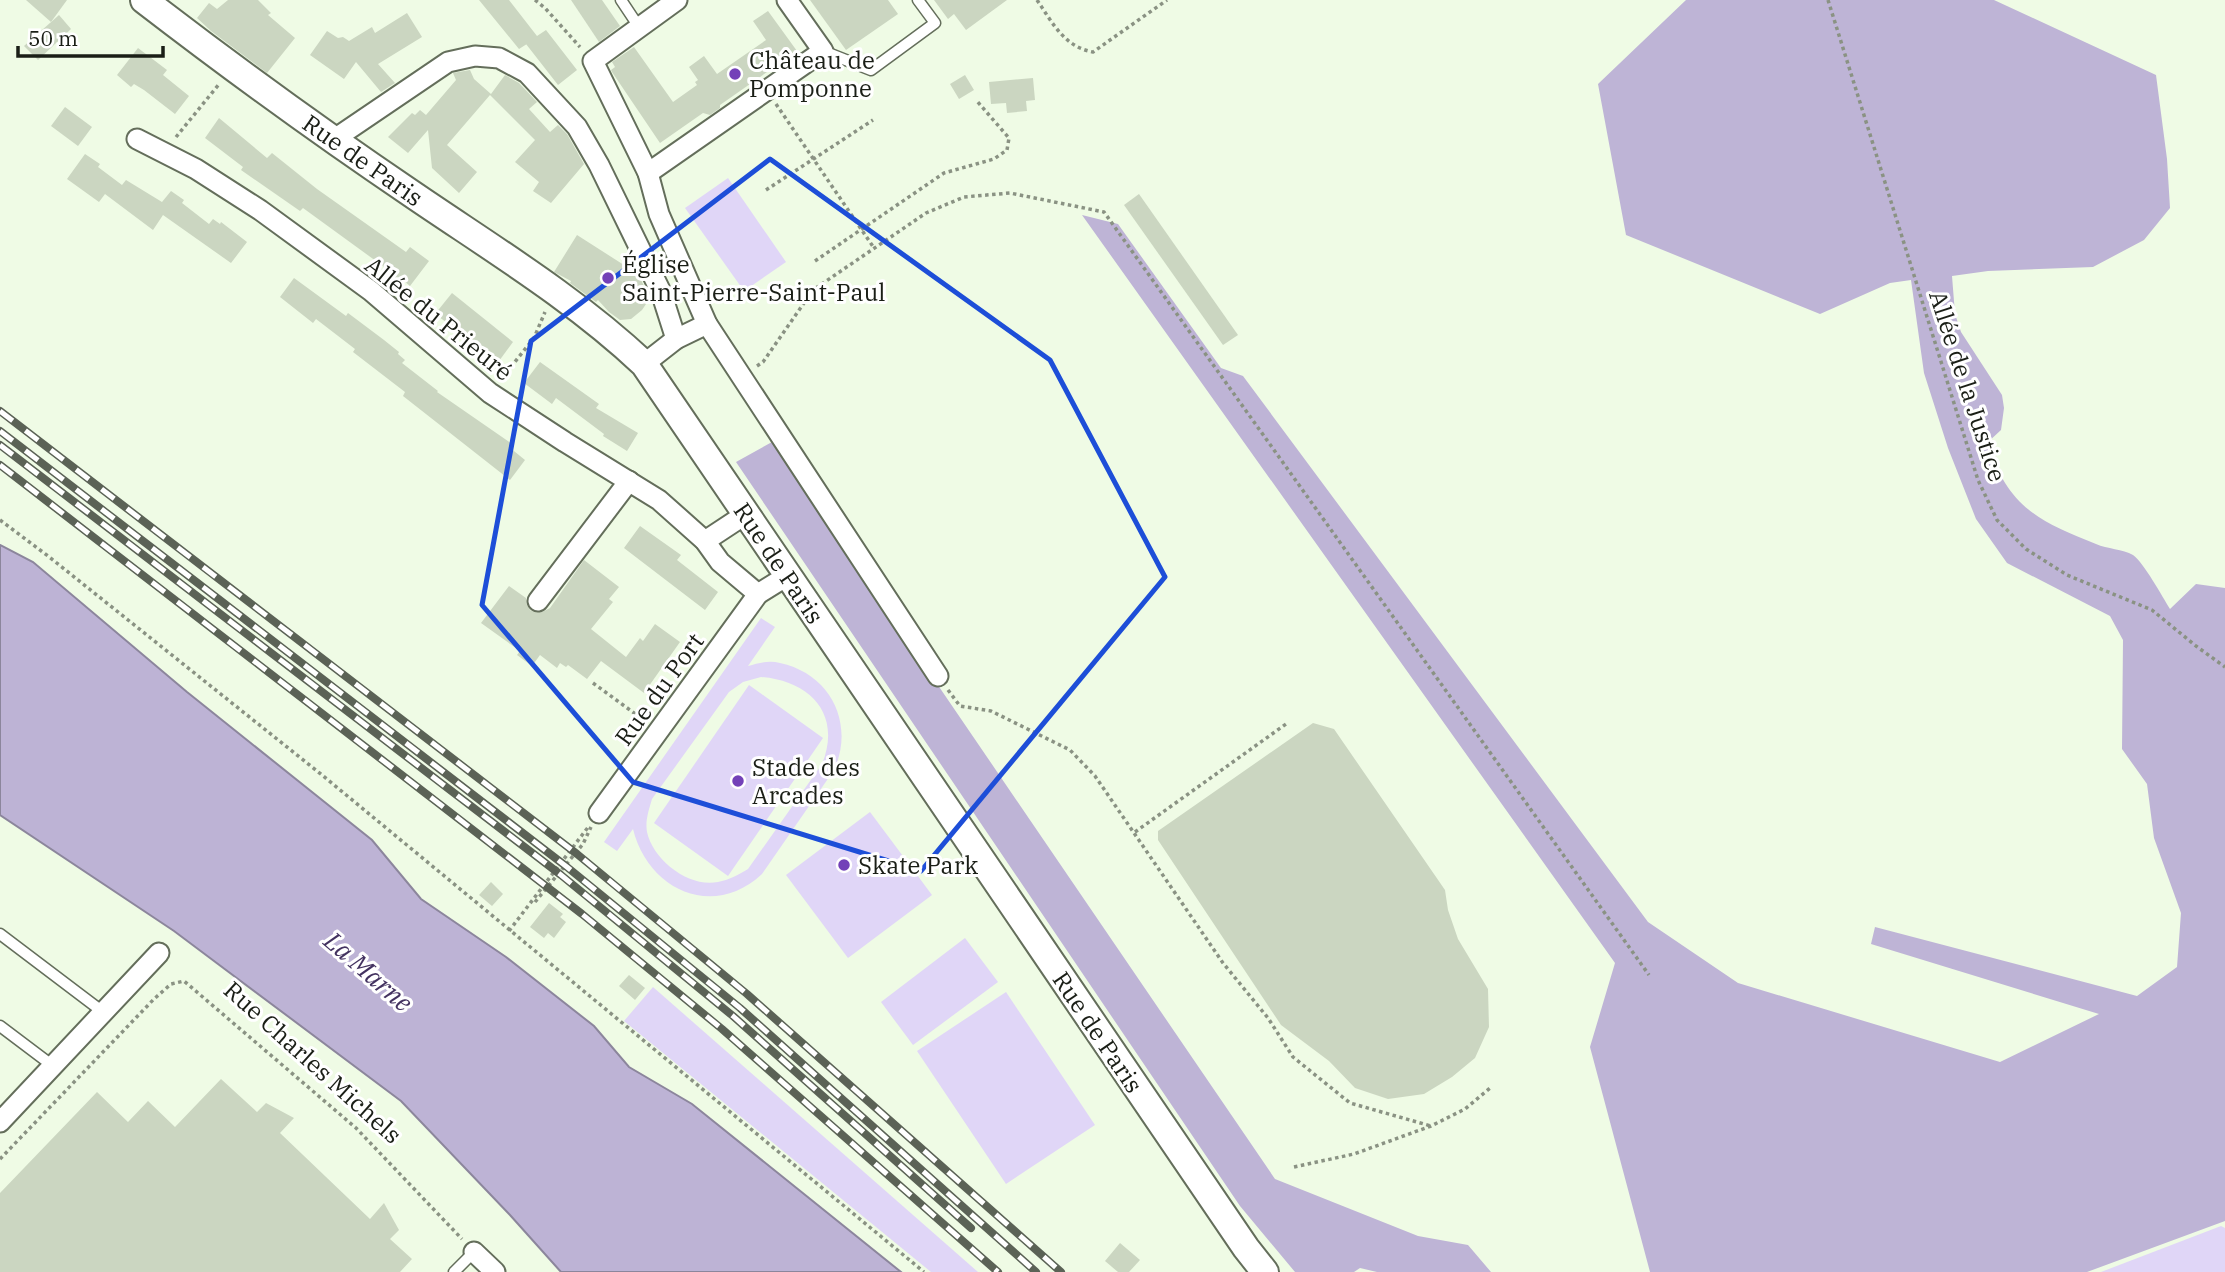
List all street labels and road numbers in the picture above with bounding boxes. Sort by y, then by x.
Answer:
street label: Rue de Paris [296,107,430,213]
street label: Allée du Prieuré [359,249,519,387]
street label: Allée de la Justice [1922,286,2014,486]
street label: Rue de Paris [727,496,831,630]
street label: Rue du Port [607,626,711,752]
street label: Rue de Paris [1046,965,1150,1099]
street label: Rue Charles Michels [217,974,409,1150]

